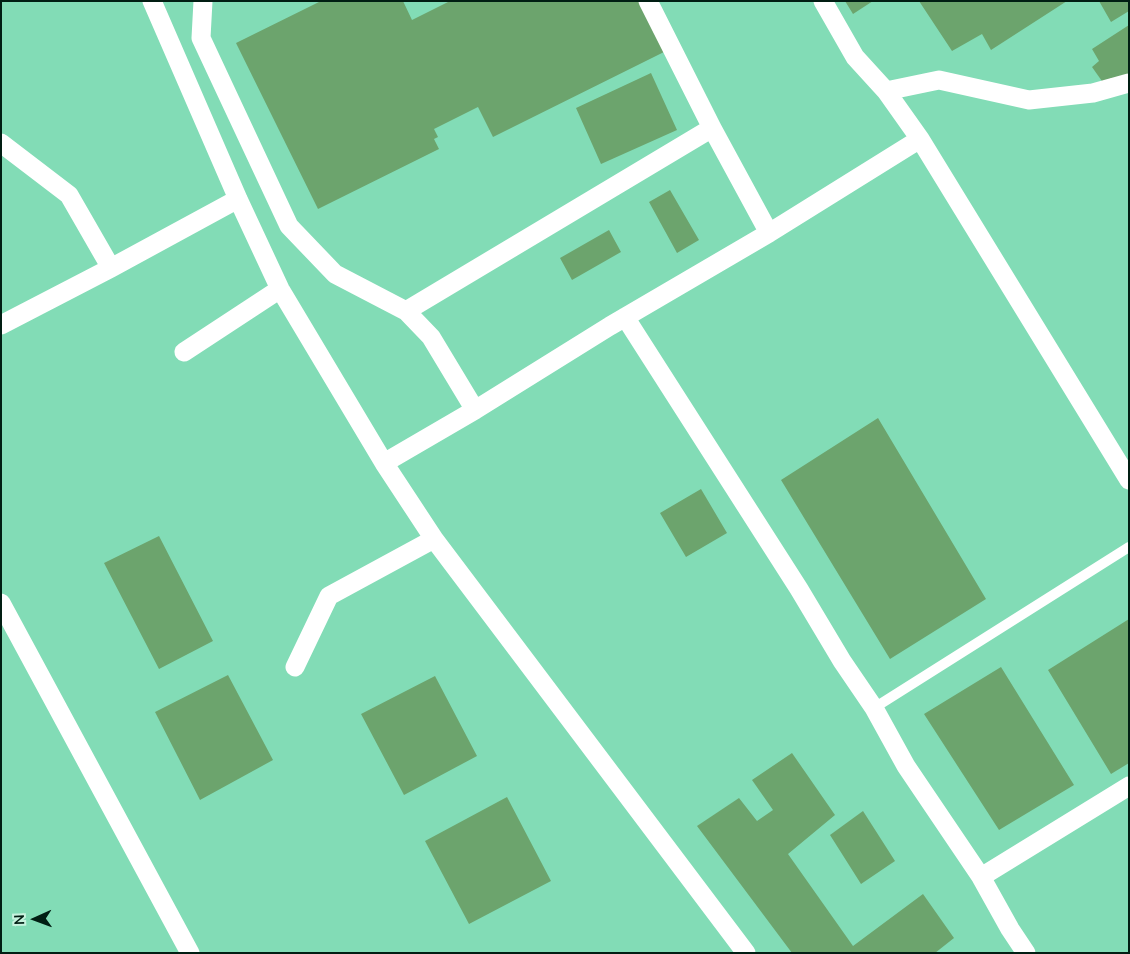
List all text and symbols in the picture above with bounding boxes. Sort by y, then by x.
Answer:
north arrow [10,894,60,944]
text: N [10,914,29,925]

